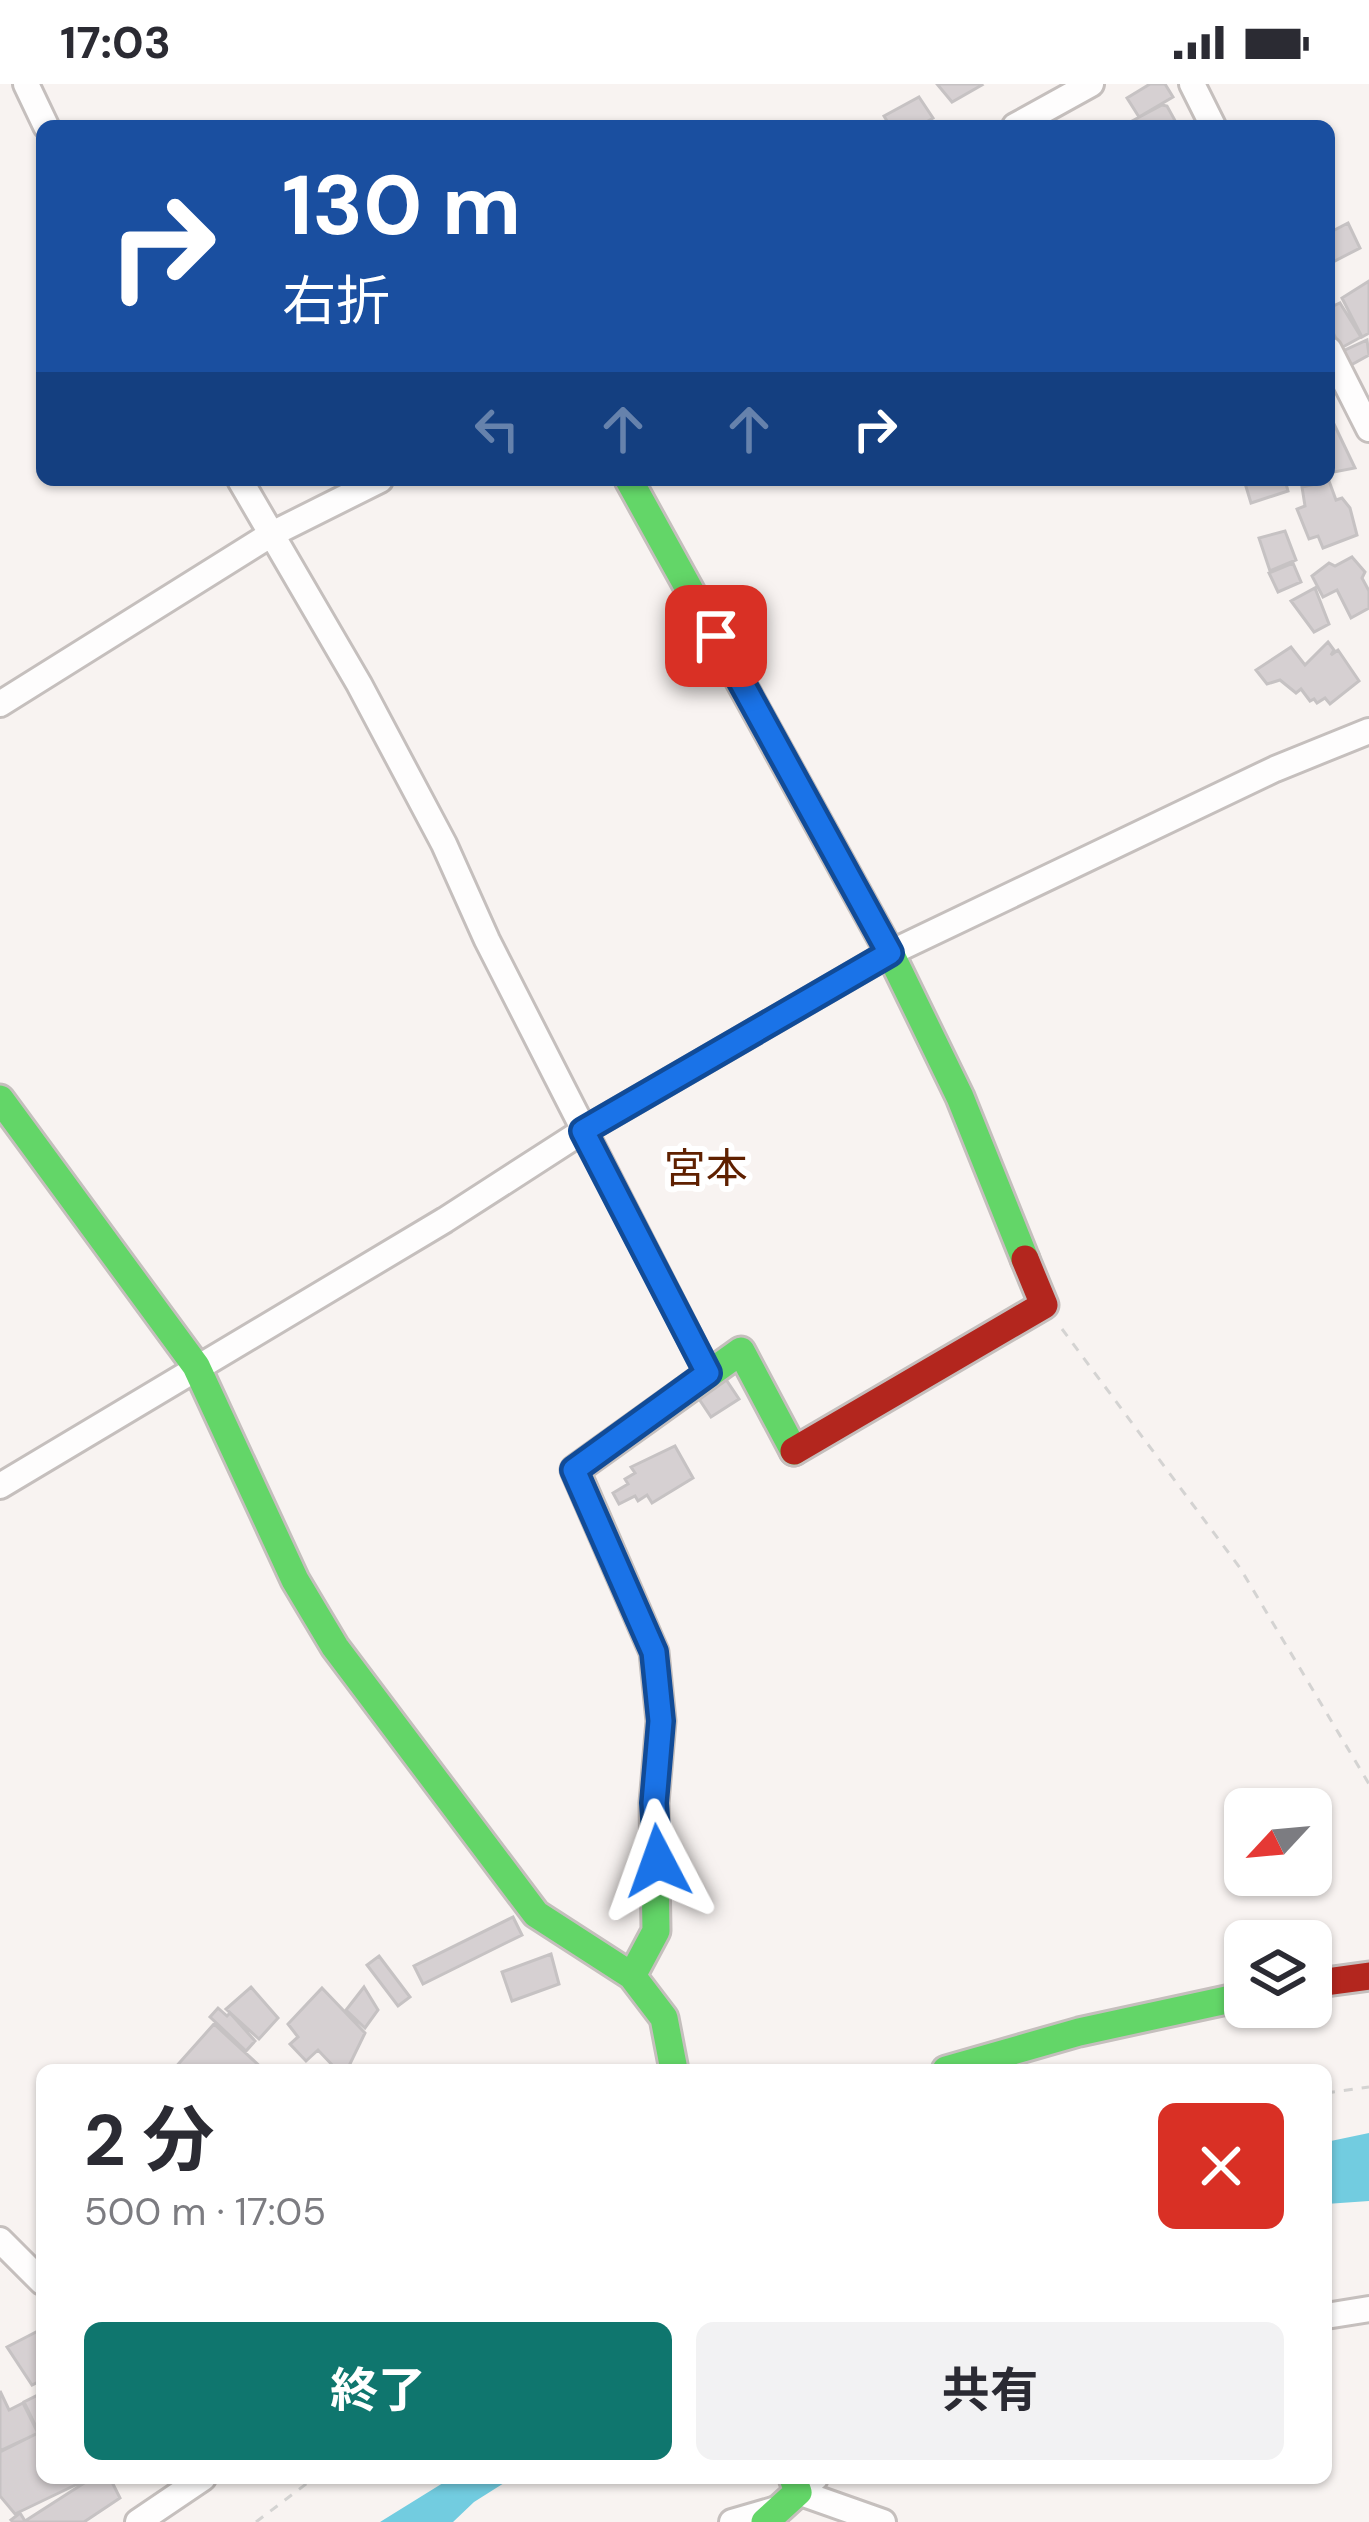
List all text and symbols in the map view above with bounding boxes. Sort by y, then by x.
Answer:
text: 17:03 [60,13,171,72]
text: 130 m [282,151,521,260]
icon: right [84,168,240,324]
text: 右折 [282,266,390,337]
icon: left [464,396,530,462]
icon: ahead [590,396,656,462]
icon: ahead [716,396,782,462]
icon: right [842,396,908,462]
pin [665,585,767,687]
icon: arrive [683,603,749,669]
district label: 宮本 [664,1141,748,1196]
north arrow [1224,1788,1332,1896]
map controls [1224,1788,1332,2028]
position arrow [595,1798,721,1924]
button: layers [1224,1920,1332,2028]
text: 2 分 [84,2094,214,2187]
button: close [1158,2103,1284,2229]
text: 500 m · 17:05 [84,2186,326,2237]
button: 終了 [84,2322,672,2460]
button: 共有 [696,2322,1284,2460]

